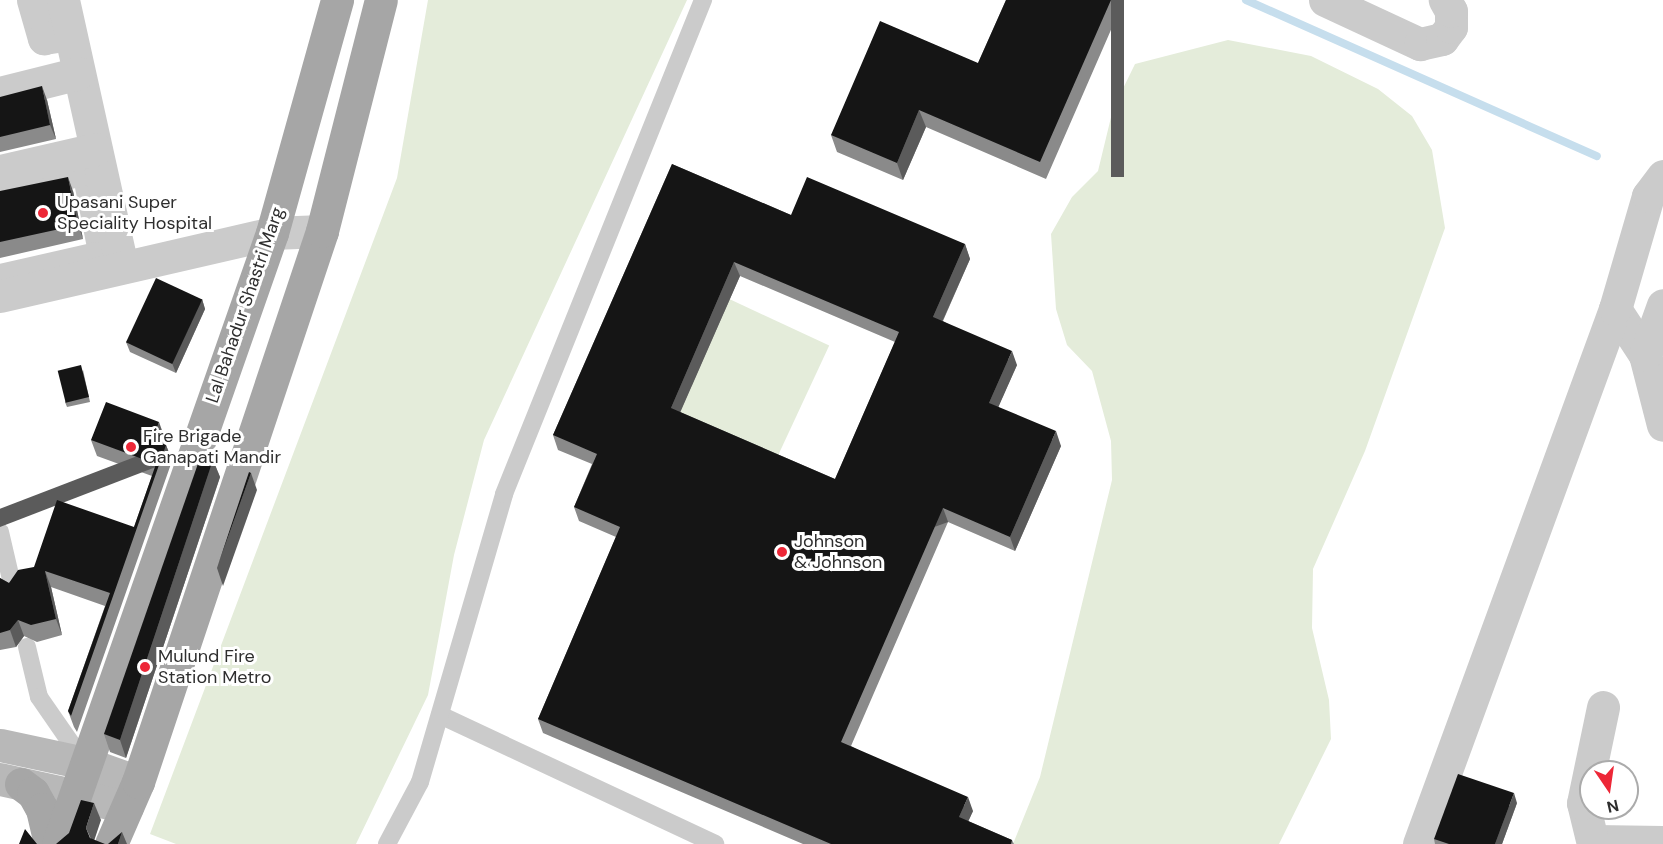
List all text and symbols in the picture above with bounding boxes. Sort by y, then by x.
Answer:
place label: Upasani Super Speciality Hospital [57,192,212,234]
marker: Upasani Super Speciality Hospital [34,204,52,222]
street label: Lal Bahadur Shastri Marg [201,204,289,406]
place label: Fire Brigade Ganapati Mandir [143,426,281,468]
marker: Fire Brigade Ganapati Mandir [124,440,138,454]
place label: Johnson & Johnson [794,531,882,574]
marker: Johnson & Johnson [775,545,789,559]
place label: Mulund Fire Station Metro [158,646,271,688]
marker: Mulund Fire Station Metro [136,658,154,676]
north arrow [1579,760,1639,820]
text: N [1605,795,1621,818]

